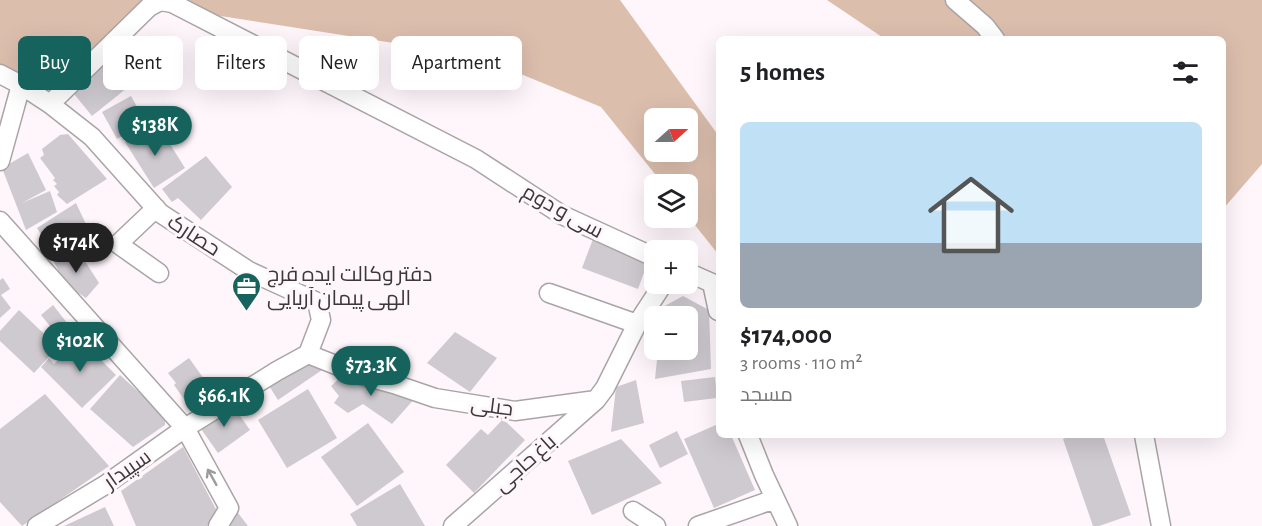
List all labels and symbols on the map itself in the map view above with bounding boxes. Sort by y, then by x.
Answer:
pin: $138K [113,106,197,157]
north arrow [644,108,698,162]
street label: سی و دوم [517,181,607,245]
street label: حصارک [163,211,224,261]
pin: $174K [34,223,118,274]
place label: دفتر وکالت ایده فرج الهی پیمان آریایی [267,264,432,312]
office icon: دفتر وکالت ایده فرج الهی پیمان آریایی [230,270,262,312]
pin: $102K [38,322,122,373]
pin: $73.3K [322,346,420,397]
pin: $66.1K [175,377,273,428]
street label: جبلی [469,393,514,422]
street label: باغ حاجی [490,430,562,498]
street label: سپیدار [99,446,156,495]
one-way arrow [206,469,217,487]

